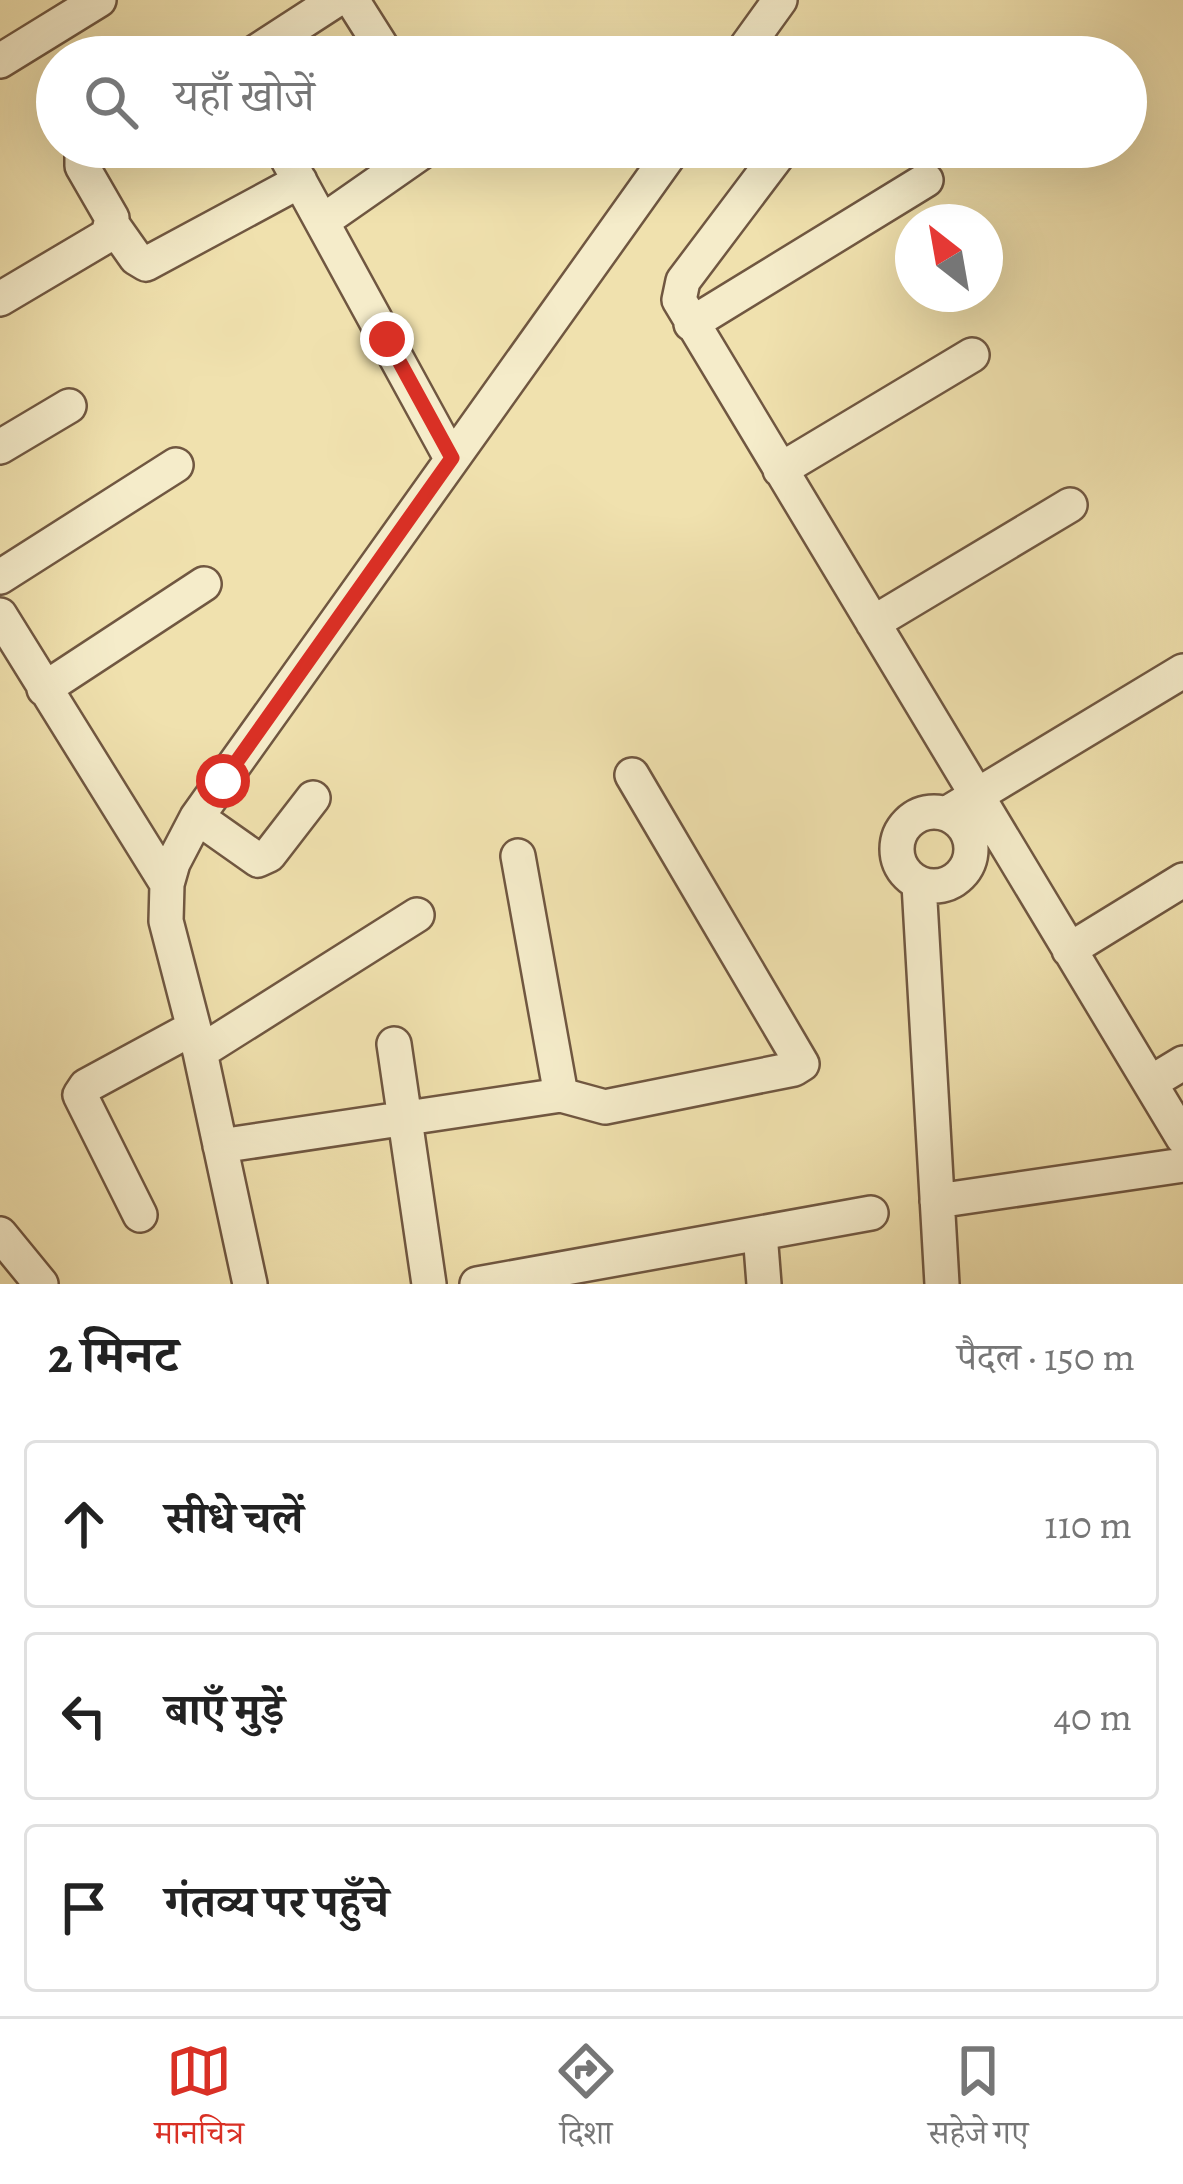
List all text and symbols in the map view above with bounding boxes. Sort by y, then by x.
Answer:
search box [36,36,1147,168]
text: यहाँ खोजें [174,65,315,127]
icon: search [78,69,144,135]
north arrow [895,204,1003,312]
route end [360,312,414,366]
route start [196,754,250,808]
text: 2 मिनट [48,1320,178,1390]
text: पैदल · 150 m [957,1330,1135,1383]
text: सीधे चलें [165,1487,303,1549]
icon: ahead [51,1491,117,1557]
text: 110 m [1044,1498,1132,1551]
text: बाएँ मुड़ें [165,1679,284,1741]
icon: left [51,1683,117,1749]
text: 40 m [1053,1690,1132,1743]
text: गंतव्य पर पहुँचे [165,1871,389,1933]
icon: arrive [51,1875,117,1941]
tab: मानचित्र [155,2038,244,2165]
tab: दिशा [553,2038,619,2165]
tab: सहेजे गए [928,2038,1028,2165]

